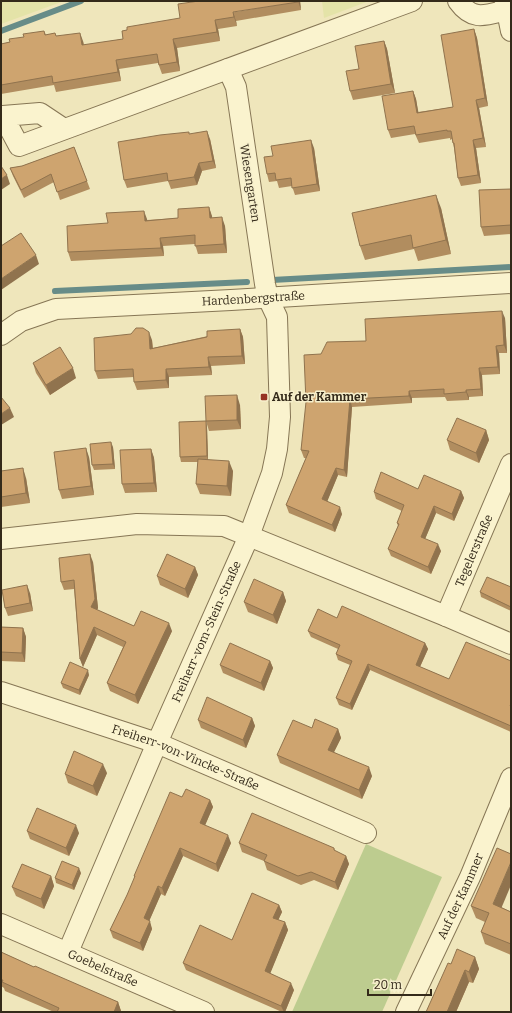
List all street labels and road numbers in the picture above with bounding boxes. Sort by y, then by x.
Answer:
street label: Wiesengarten [237,143,263,223]
street label: Hardenbergstraße [201,289,305,308]
street label: Tegelerstraße [452,512,496,589]
street label: Freiherr-vom-Stein-Straße [169,559,244,705]
street label: Freiherr-von-Vincke-Straße [110,722,261,793]
street label: Auf der Kammer [435,850,486,941]
street label: Goebelstraße [66,947,140,990]

